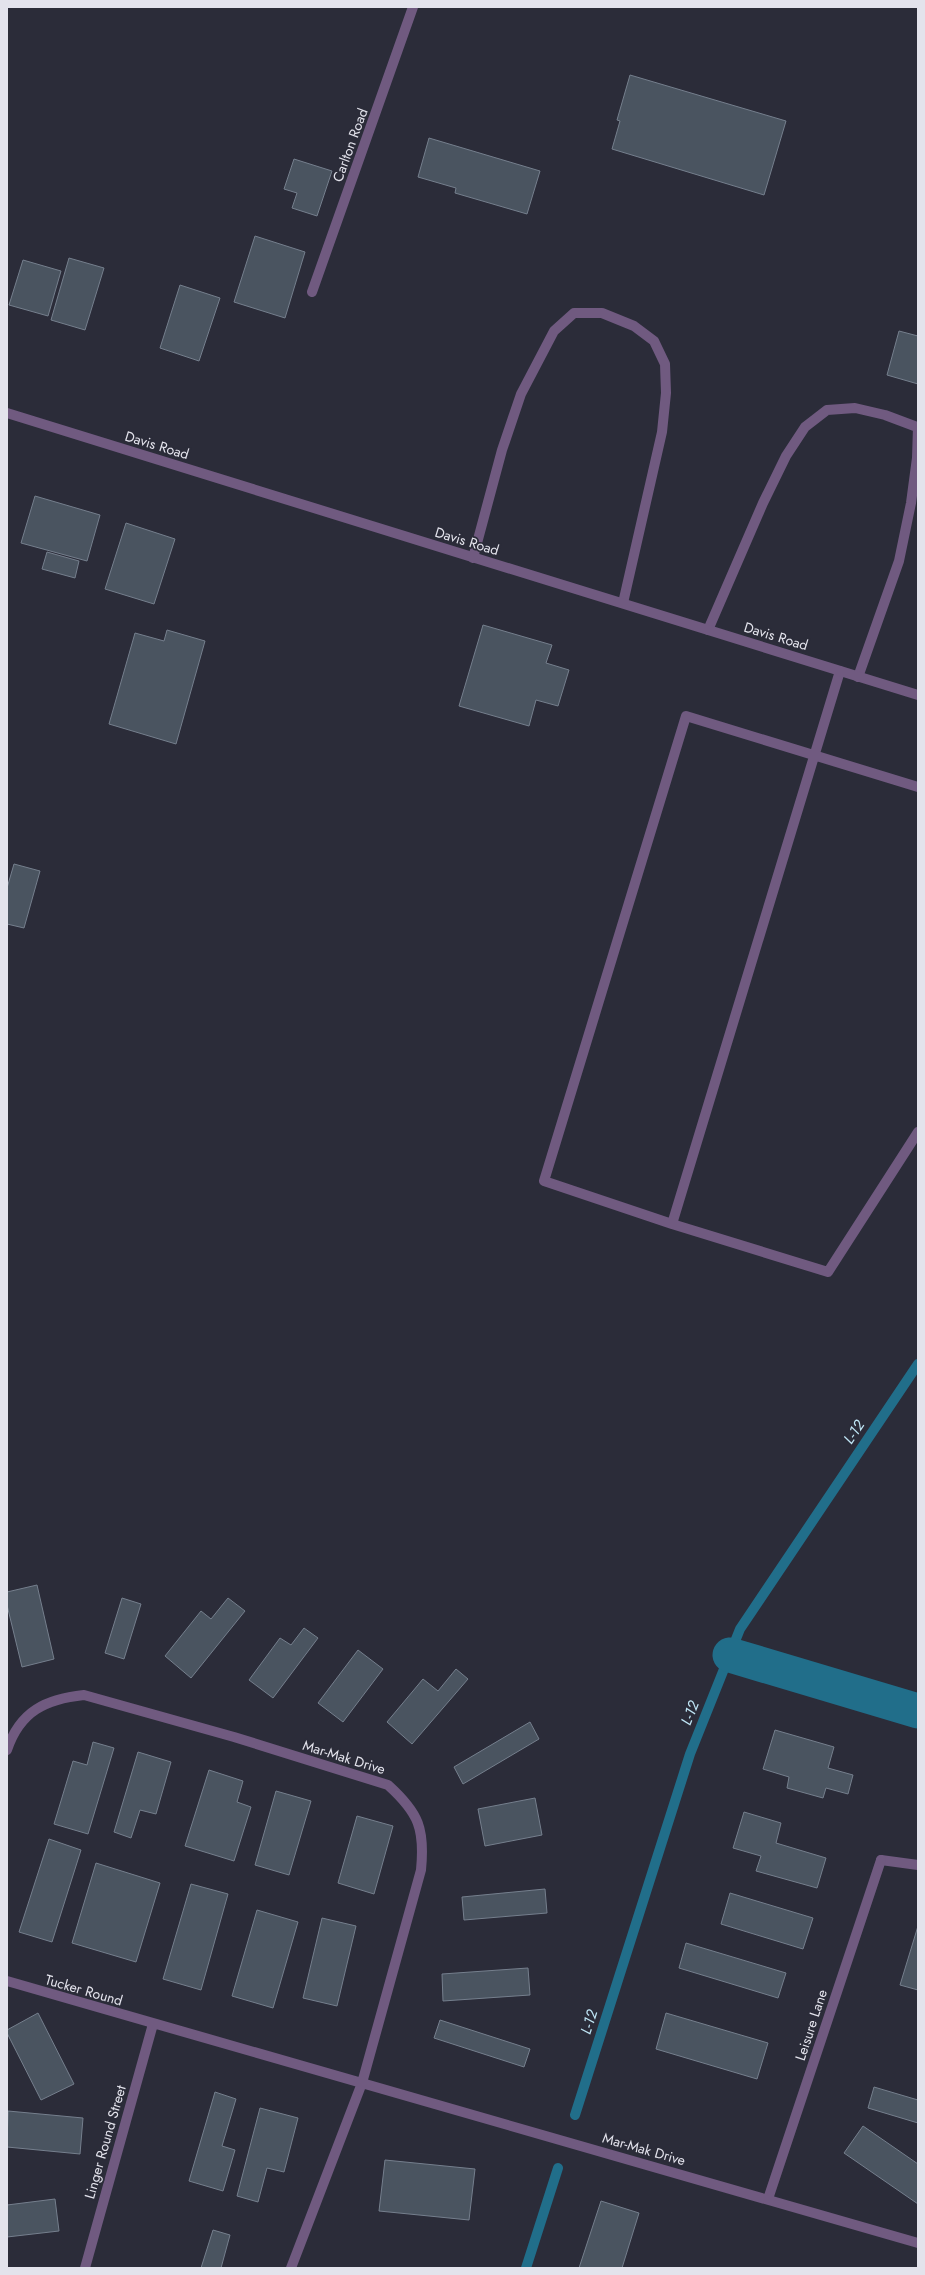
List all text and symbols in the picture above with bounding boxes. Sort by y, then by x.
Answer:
street label: Carlton Road [327,105,373,185]
street label: Davis Road [123,426,191,464]
street label: Davis Road [433,522,501,560]
street label: Davis Road [742,617,810,655]
water label: L-12 [838,1415,870,1448]
water label: L-12 [675,1697,705,1728]
street label: Mar-Mak Drive [300,1735,388,1779]
street label: Tucker Round [43,1969,125,2011]
street label: Leisure Lane [790,1987,832,2063]
water label: L-12 [575,2006,603,2037]
street label: Linger Round Street [79,2082,131,2201]
street label: Mar-Mak Drive [600,2128,688,2170]

